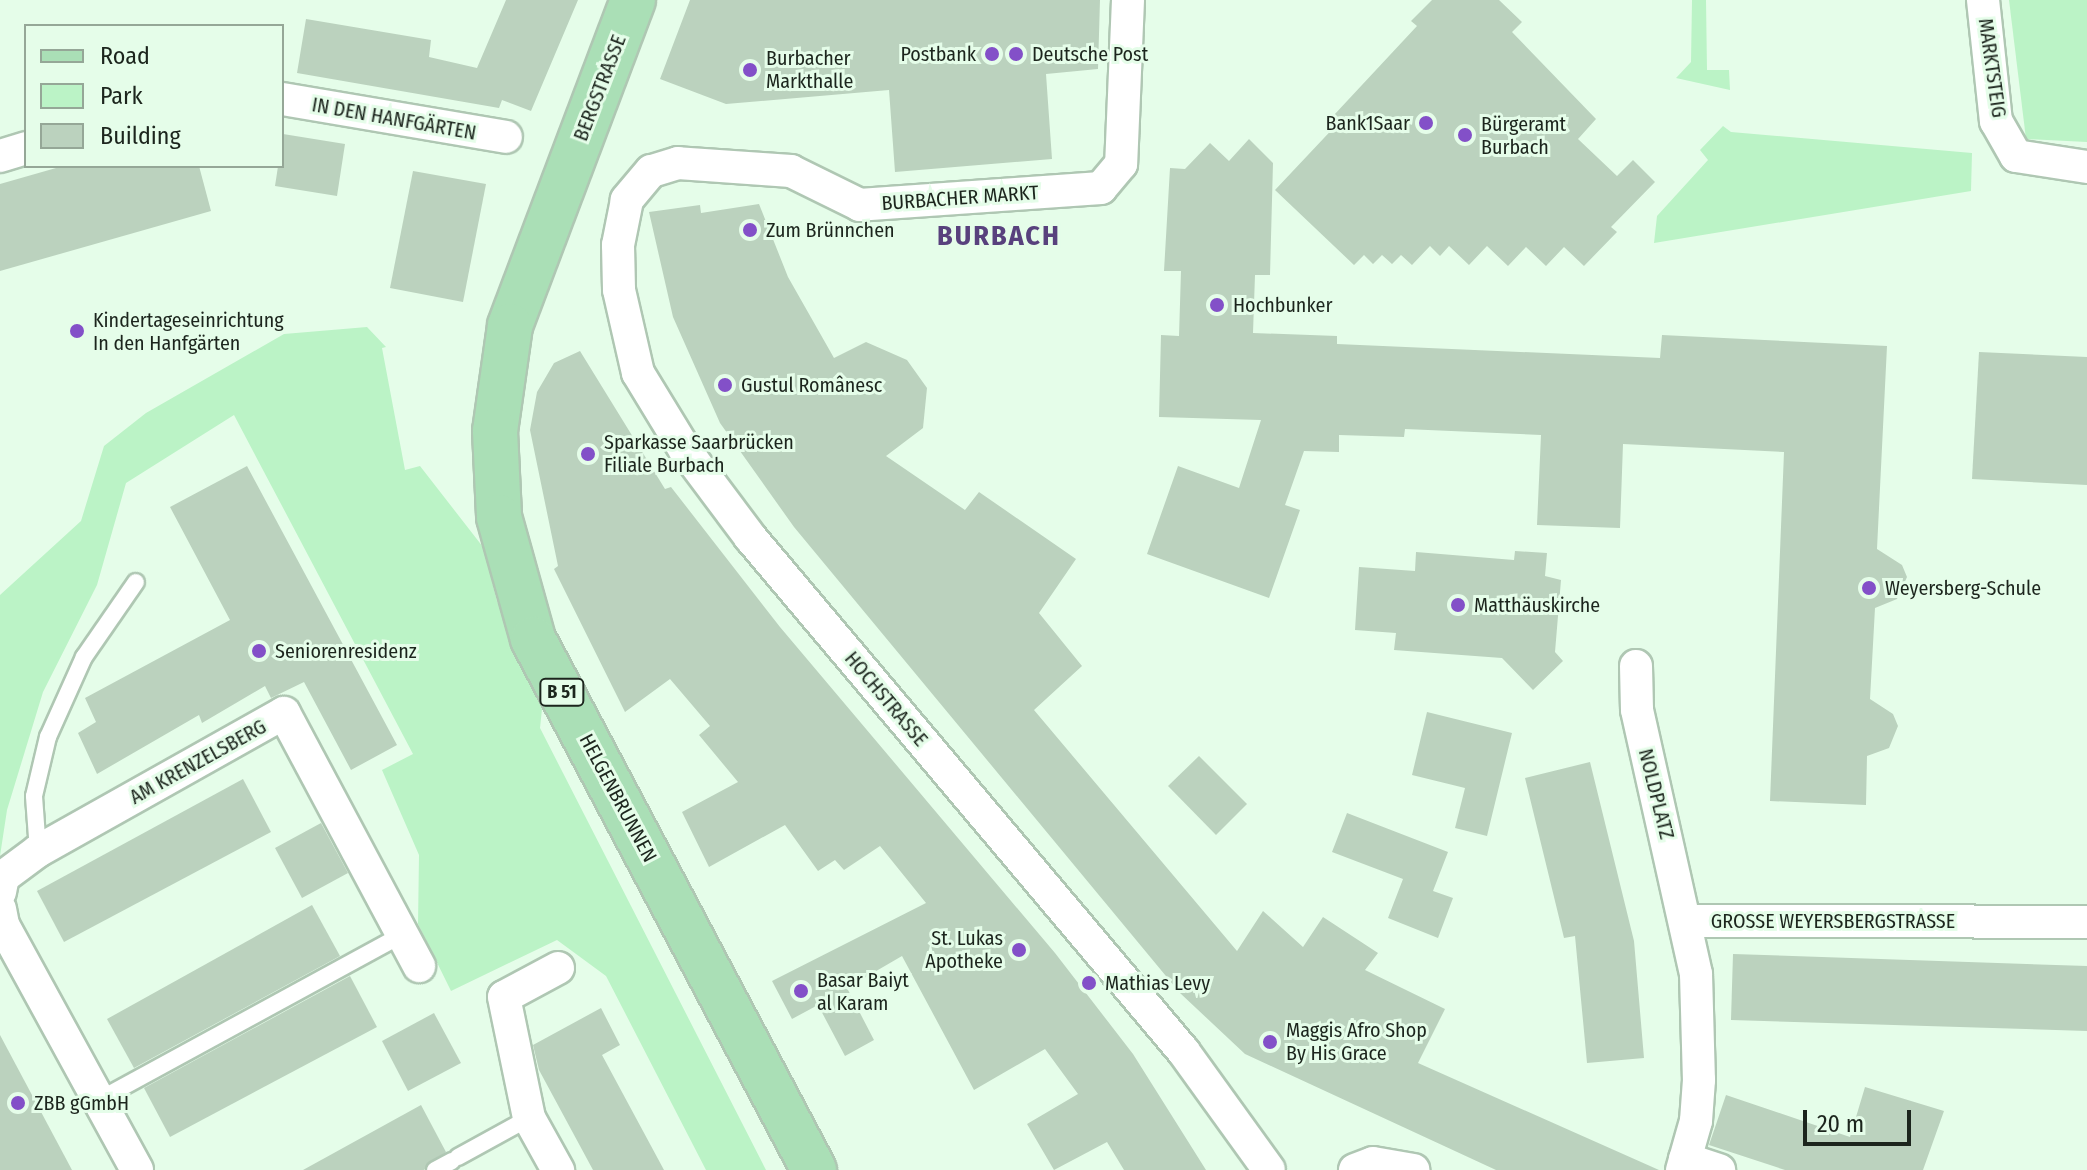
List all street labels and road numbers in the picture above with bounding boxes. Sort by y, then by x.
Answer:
street label: MARKTSTEIG [1973,17,2011,119]
street label: BERGSTRASSE [569,32,631,144]
street label: IN DEN HANFGÄRTEN [310,93,478,145]
street label: BURBACHER MARKT [881,181,1039,215]
street label: HOCHSTRASSE [839,647,933,751]
road number: B 51 [538,678,586,706]
street label: AM KRENZELSBERG [126,715,270,809]
street label: HELGENBRUNNEN [574,730,662,866]
street label: NOLDPLATZ [1633,746,1679,842]
street label: GROSSE WEYERSBERGSTRASSE [1711,909,1955,933]

